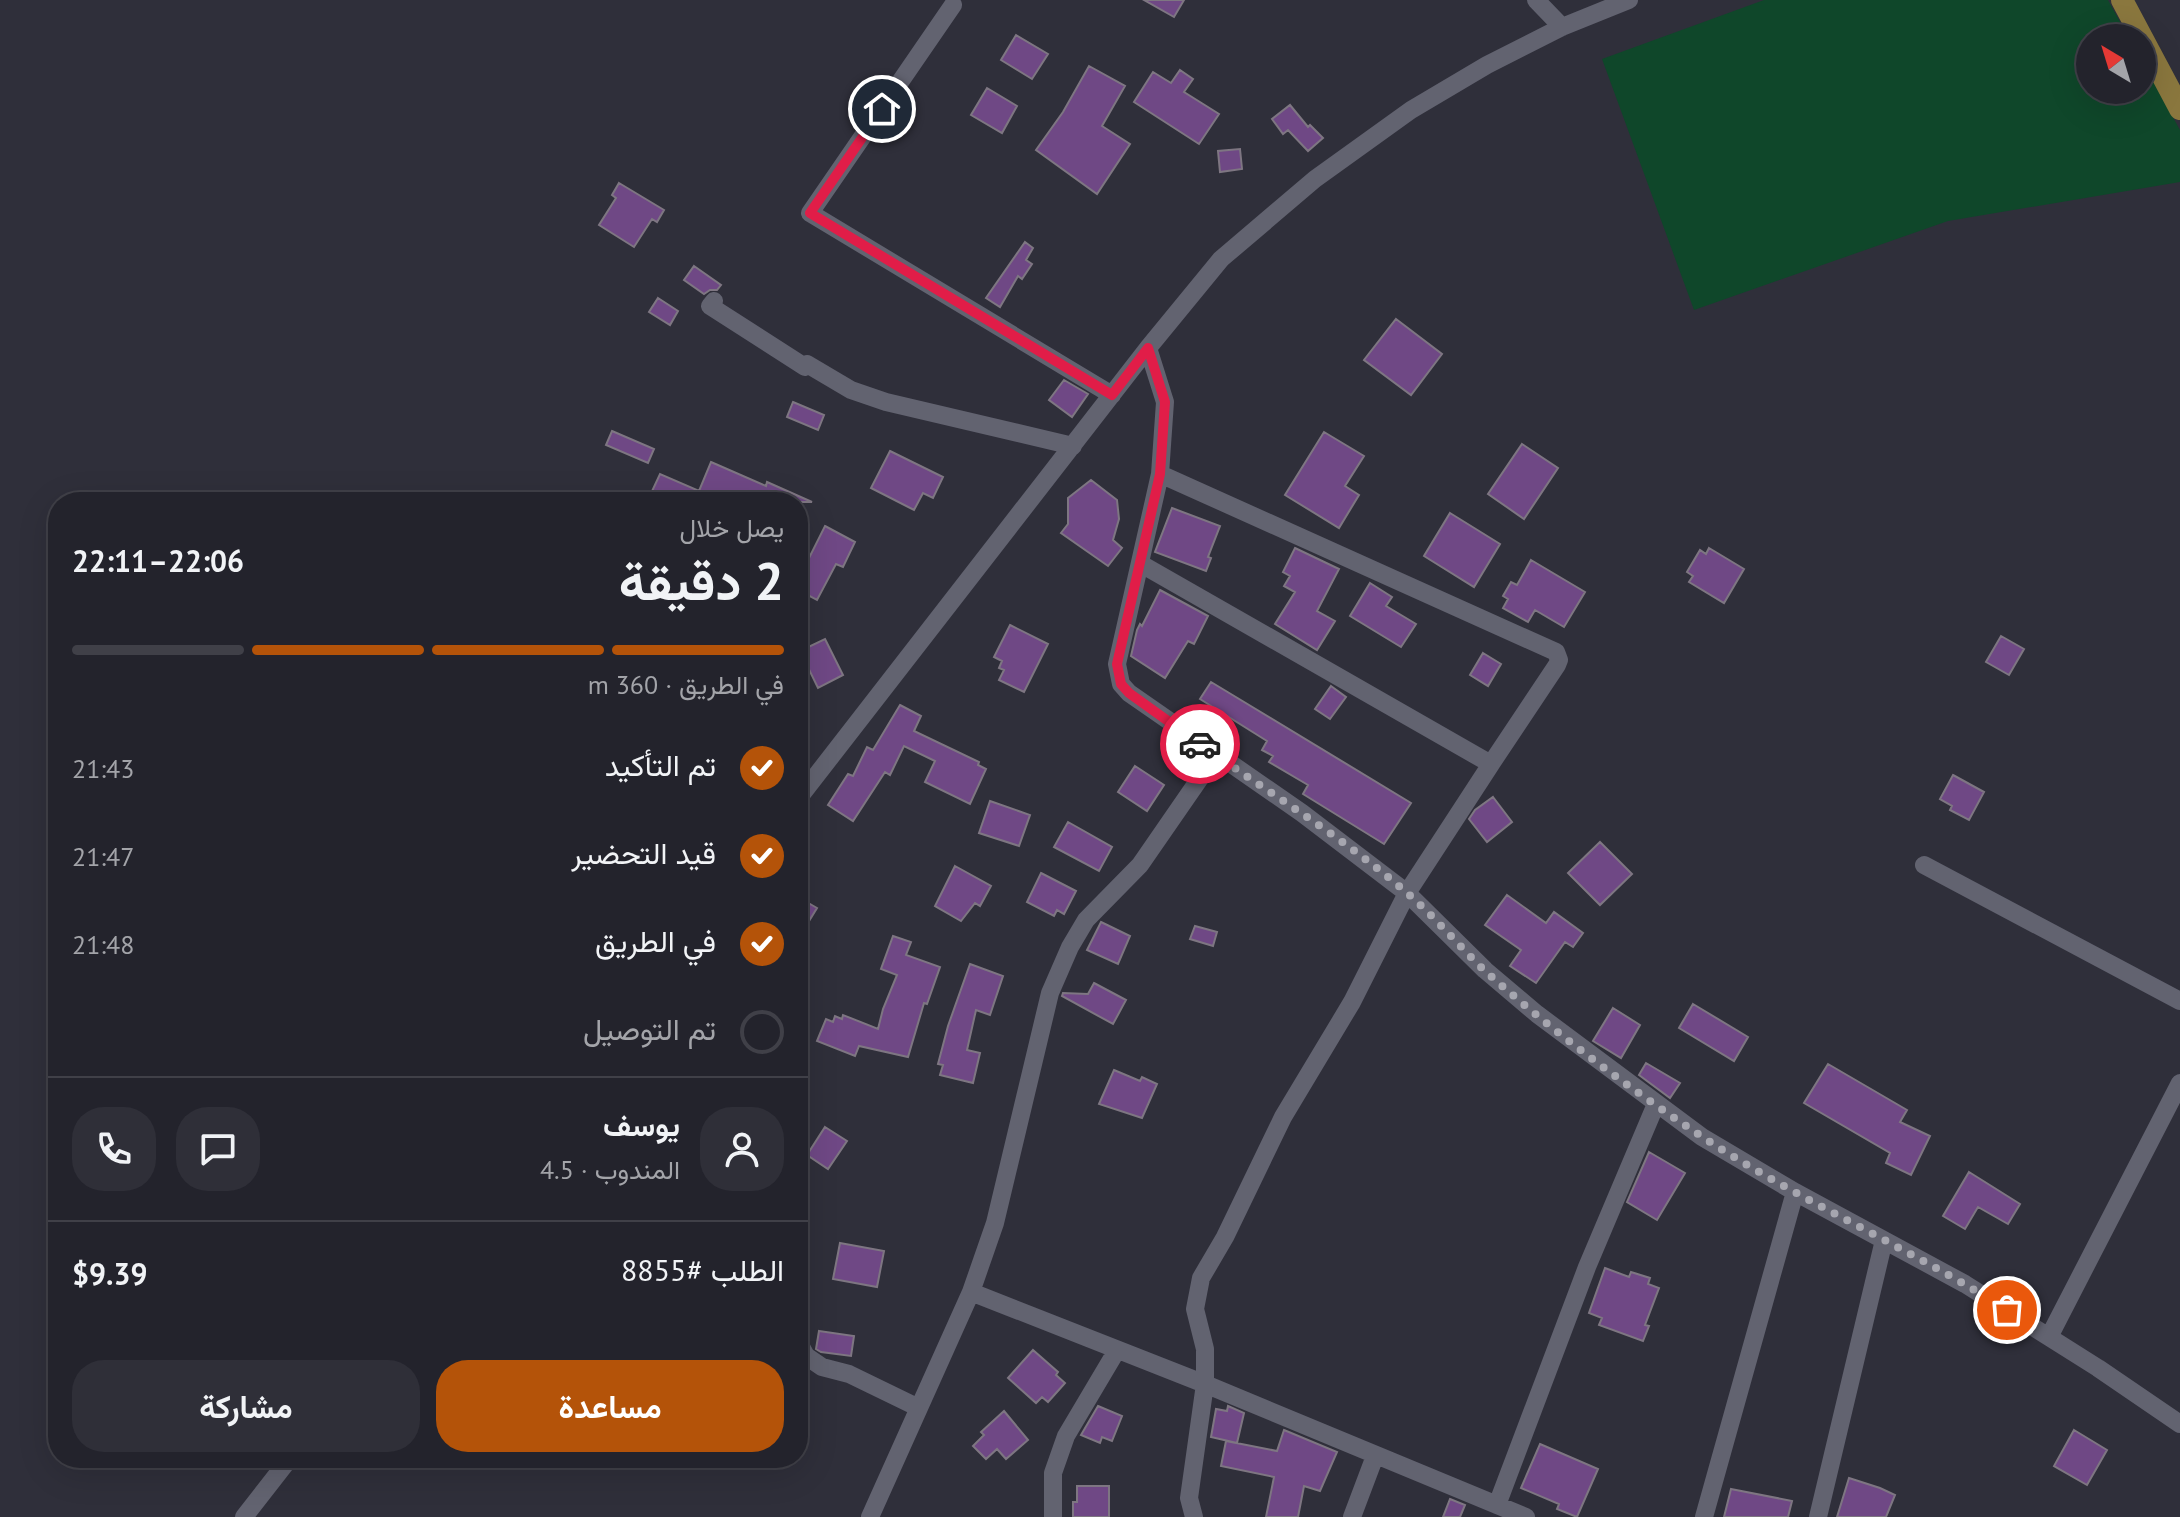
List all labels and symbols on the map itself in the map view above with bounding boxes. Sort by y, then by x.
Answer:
north arrow [2076,24,2156,104]
pin [848,75,916,143]
courier [1160,704,1240,784]
pin [1973,1276,2041,1344]

